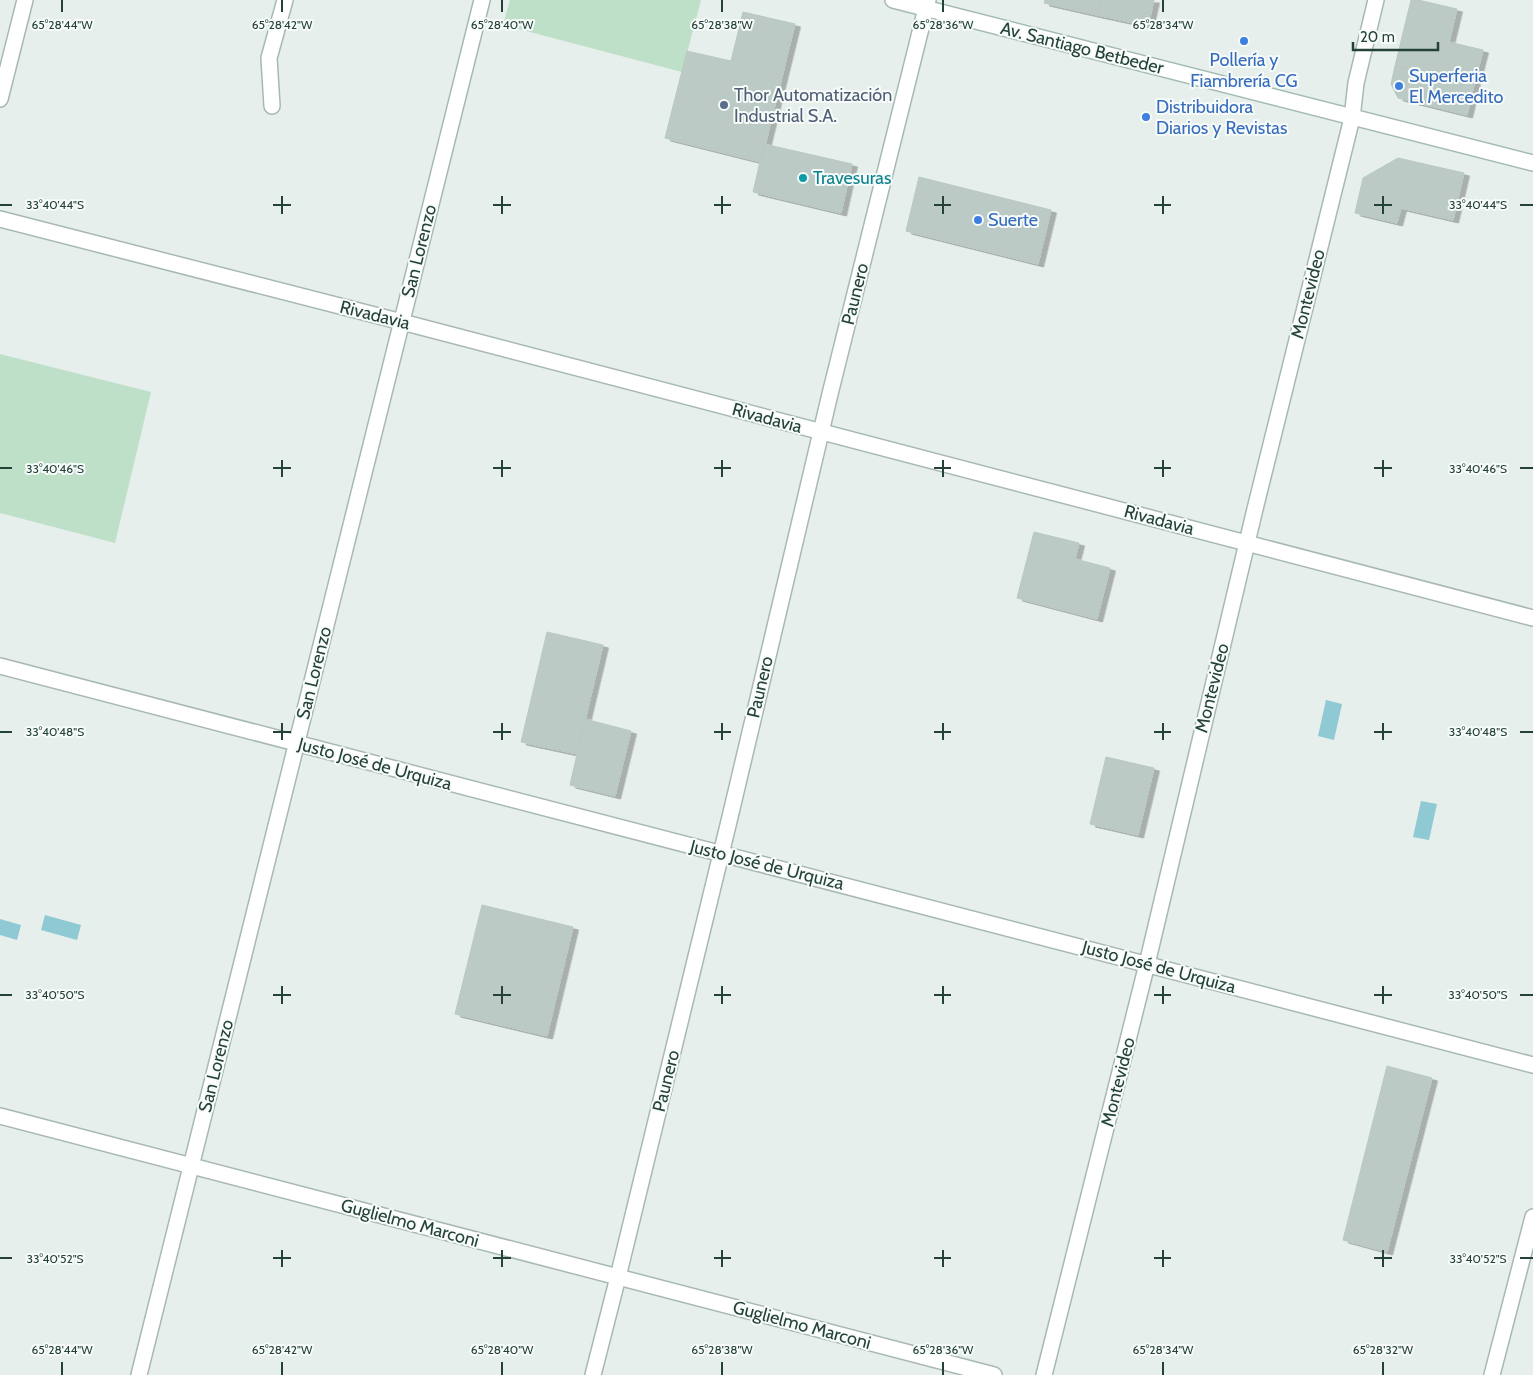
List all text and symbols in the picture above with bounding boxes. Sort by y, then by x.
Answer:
text: 65°28'44"W [31,17,93,32]
text: 65°28'42"W [252,17,313,32]
text: 65°28'40"W [471,17,534,32]
text: 65°28'38"W [691,17,753,32]
text: 65°28'36"W [913,17,974,32]
street label: Av. Santiago Betbeder [998,17,1166,79]
text: 65°28'34"W [1133,17,1194,32]
scale bar [1353,20,1438,52]
text: 20 m [1360,28,1395,46]
marker: Pollería y Fiambrería CG [1238,35,1250,47]
place label: Pollería y Fiambrería CG [1190,49,1298,92]
place label: Superferia El Mercedito [1409,65,1503,108]
marker: Superferia El Mercedito [1393,80,1405,92]
place label: Thor Automatización Industrial S.A. [734,84,892,127]
place label: Distribuidora Diarios y Revistas [1156,96,1287,139]
marker: Thor Automatización Industrial S.A. [718,99,730,111]
marker: Distribuidora Diarios y Revistas [1140,111,1152,123]
place label: Travesuras [813,167,891,189]
marker: Travesuras [797,172,809,184]
text: 33°40'44"S [26,197,84,212]
text: 33°40'44"S [1449,197,1507,212]
street label: San Lorenzo [397,202,441,300]
place label: Suerte [988,209,1038,231]
marker: Suerte [972,214,984,226]
street label: Montevideo [1286,247,1330,341]
street label: Paunero [837,261,873,327]
street label: Rivadavia [338,296,413,334]
street label: Rivadavia [730,398,805,438]
text: 33°40'46"S [26,461,84,476]
text: 33°40'46"S [1449,461,1507,476]
street label: Rivadavia [1122,500,1197,540]
street label: San Lorenzo [292,624,336,722]
street label: Montevideo [1190,641,1234,735]
street label: Paunero [742,654,778,720]
text: 33°40'48"S [26,724,84,739]
text: 33°40'48"S [1449,724,1507,739]
street label: Justo José de Urquiza [295,733,455,795]
street label: Justo José de Urquiza [687,835,847,895]
street label: Justo José de Urquiza [1079,936,1239,998]
text: 33°40'50"S [25,987,85,1002]
text: 33°40'50"S [1448,987,1508,1002]
street label: San Lorenzo [194,1017,238,1115]
street label: Montevideo [1096,1035,1140,1129]
street label: Paunero [648,1048,684,1114]
street label: Guglielmo Marconi [339,1194,481,1252]
text: 33°40'52"S [26,1251,84,1266]
text: 33°40'52"S [1449,1251,1507,1266]
street label: Guglielmo Marconi [731,1296,873,1354]
text: 65°28'44"W [31,1342,93,1357]
text: 65°28'42"W [252,1342,313,1357]
text: 65°28'40"W [471,1342,534,1357]
text: 65°28'38"W [691,1342,753,1357]
text: 65°28'36"W [913,1342,974,1357]
text: 65°28'34"W [1133,1342,1194,1357]
text: 65°28'32"W [1353,1342,1414,1357]

